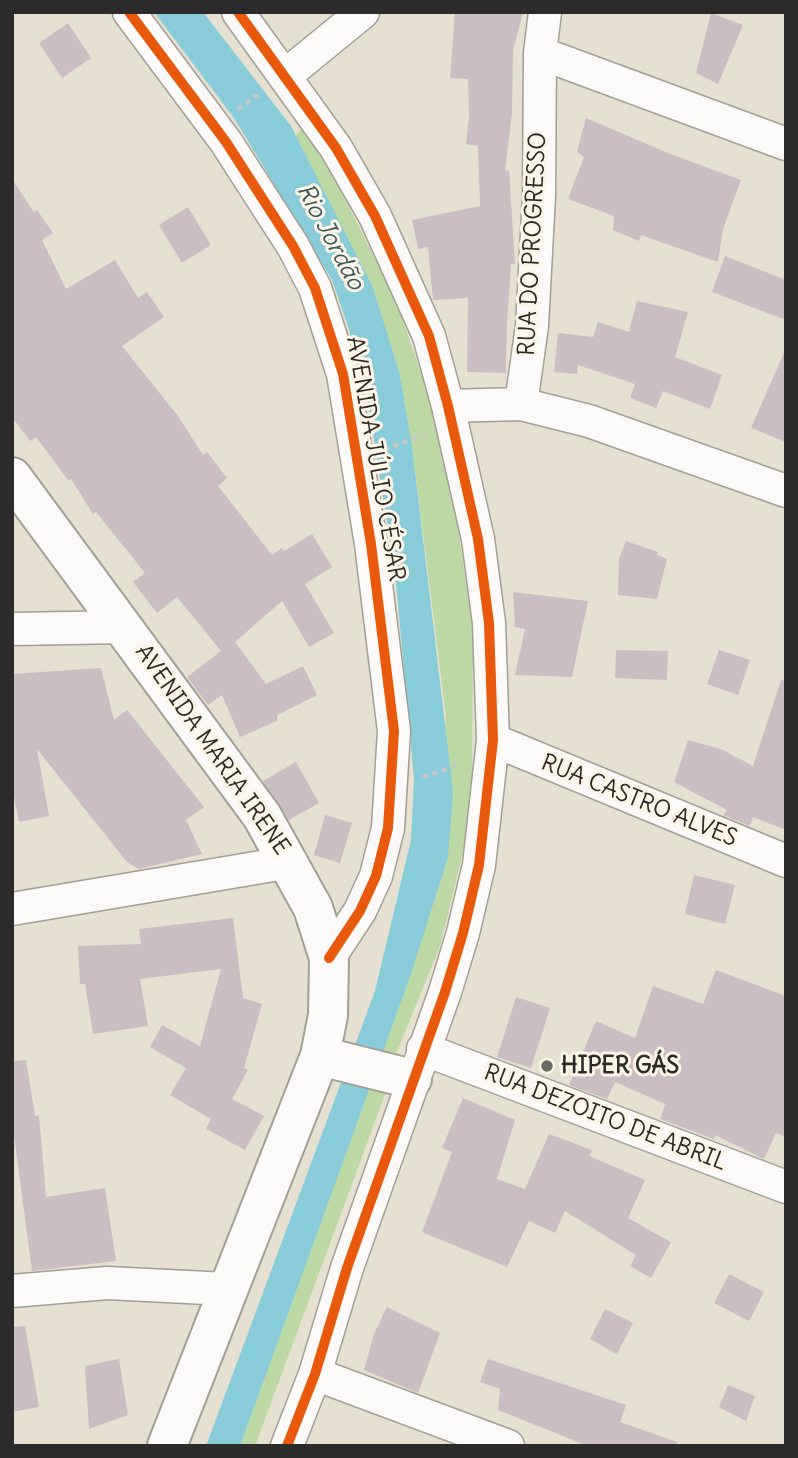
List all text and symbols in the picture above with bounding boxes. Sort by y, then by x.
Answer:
street label: RUA DO PROGRESSO [513,131,553,357]
water label: Rio Jordão [290,179,370,295]
street label: AVENIDA JÚLIO CÉSAR [340,334,410,584]
street label: AVENIDA MARIA IRENE [129,640,295,860]
street label: RUA CASTRO ALVES [537,749,741,853]
place label: HIPER GÁS [561,1052,679,1080]
marker: HIPER GÁS [539,1058,555,1074]
street label: RUA DEZOITO DE ABRIL [480,1059,730,1177]

